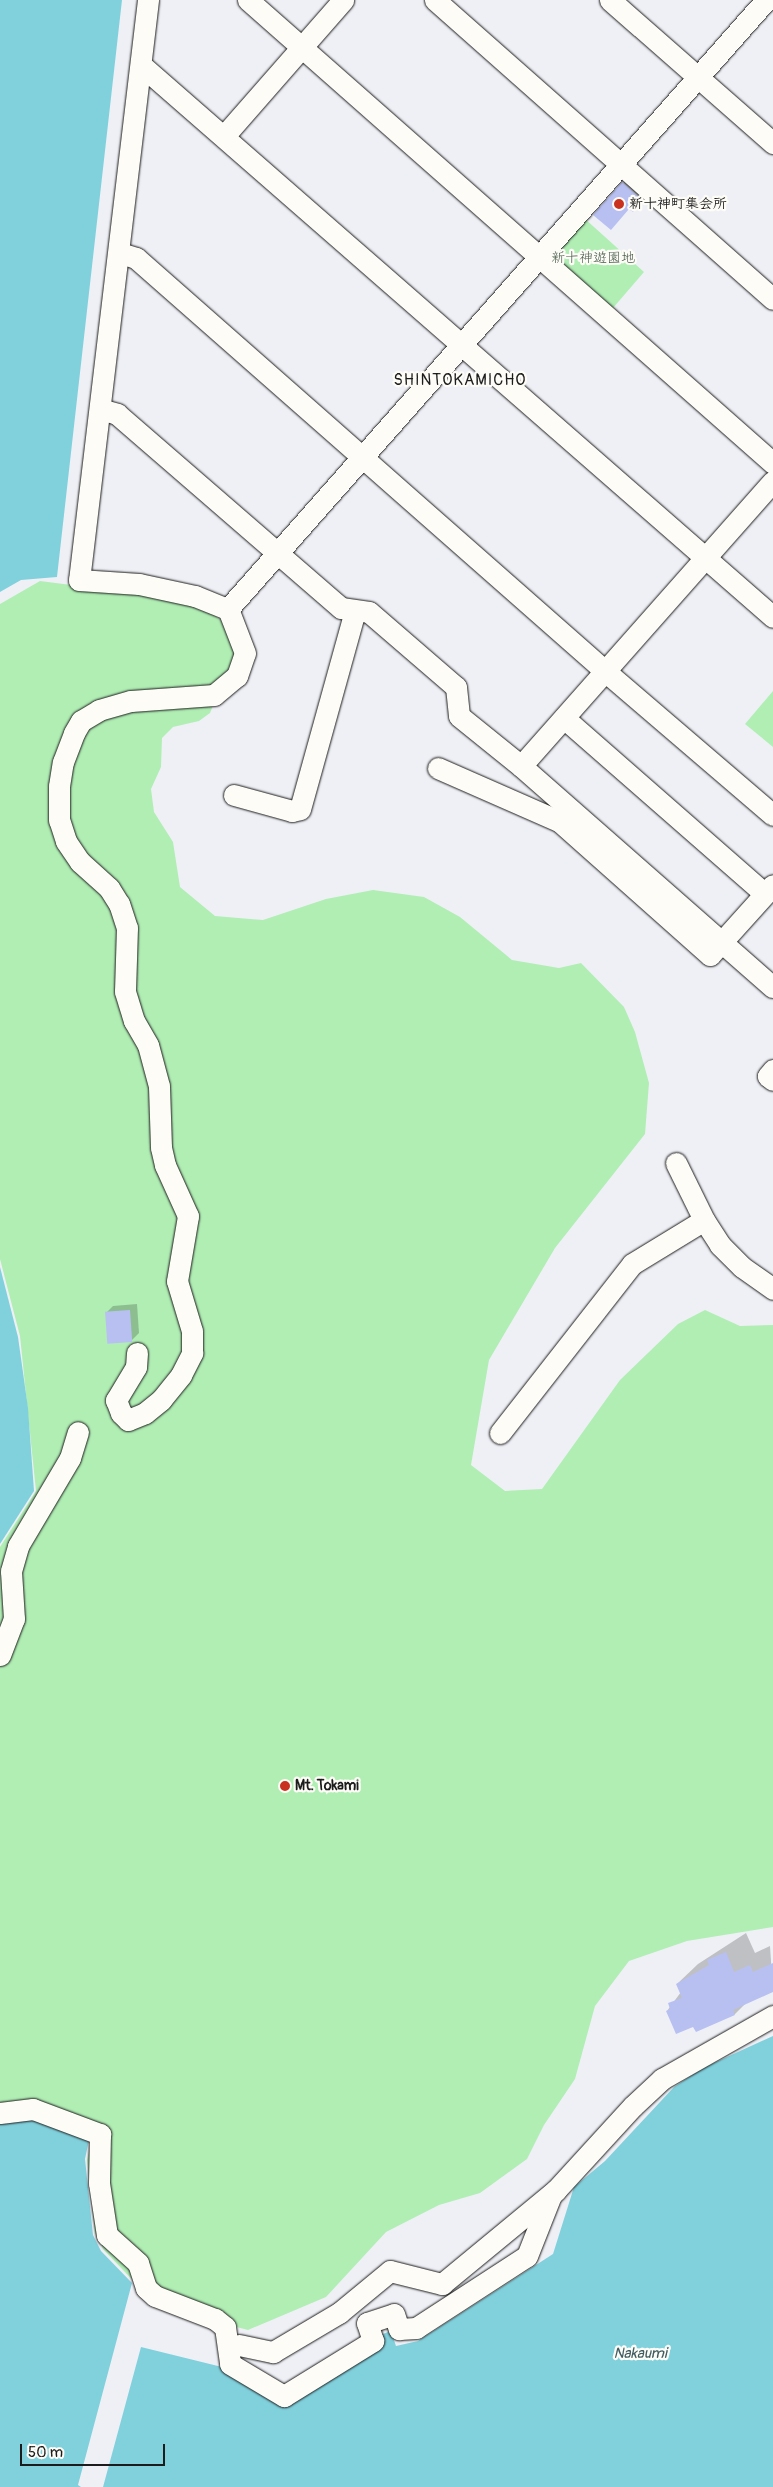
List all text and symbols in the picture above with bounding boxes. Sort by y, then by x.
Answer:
place label: 新十神町集会所 [629,196,727,212]
marker: 新十神町集会所 [613,198,625,210]
park label: 新十神遊園地 [551,250,635,266]
district label: SHINTOKAMICHO [392,370,528,390]
place label: Mt. Tokami [295,1778,359,1794]
marker: Mt. Tokami [279,1780,291,1792]
water label: Nakaumi [613,2345,667,2363]
scale bar [22,2434,168,2466]
text: 50 m [28,2443,63,2462]

